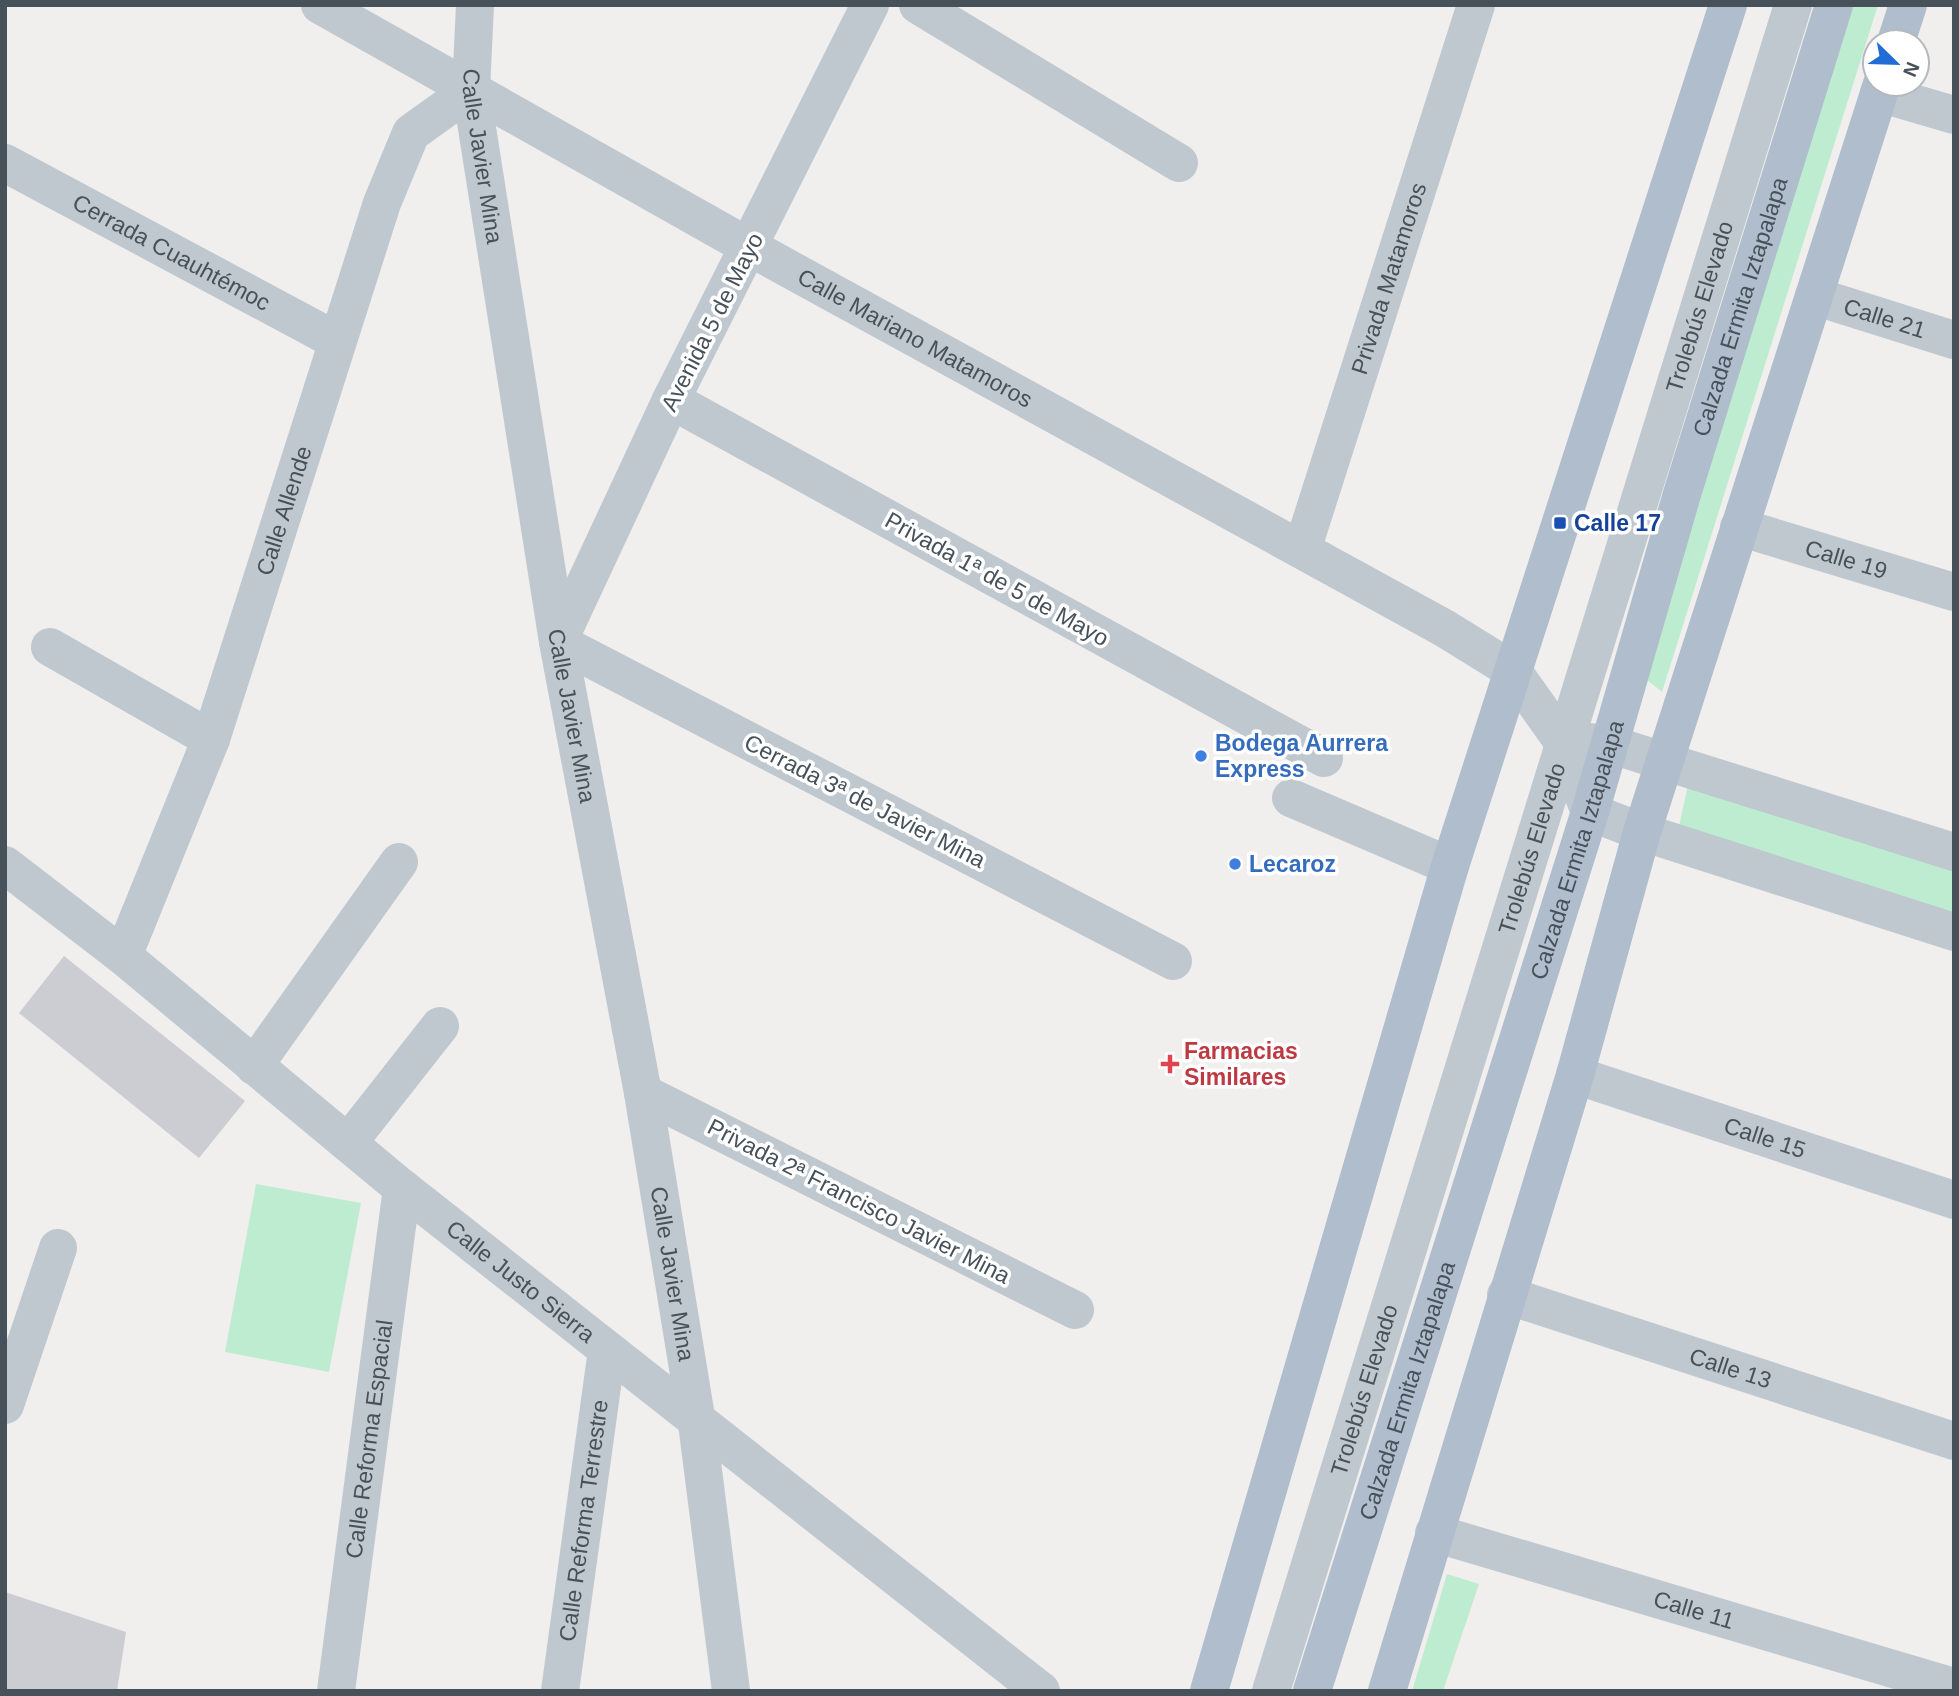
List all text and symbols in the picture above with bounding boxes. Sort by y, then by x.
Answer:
north arrow [1861,28,1931,98]
text: N [1899,59,1924,80]
street label: Calle Javier Mina [457,68,508,246]
street label: Calzada Ermita Iztapalapa [1688,174,1793,440]
street label: Privada Matamoros [1346,180,1431,377]
street label: Cerrada Cuauhtémoc [68,189,275,316]
street label: Trolebús Elevado [1661,218,1738,396]
street label: Avenida 5 de Mayo [656,229,768,415]
street label: Calle Mariano Matamoros [793,263,1037,413]
street label: Calle 21 [1840,293,1929,343]
street label: Calle Allende [251,443,317,578]
street label: Privada 1ª de 5 de Mayo [881,507,1113,651]
place label: Calle 17 [1574,510,1661,536]
marker: Calle 17 [1552,515,1568,531]
street label: Calle 19 [1802,535,1890,584]
street label: Calle Javier Mina [543,627,601,805]
street label: Calzada Ermita Iztapalapa [1525,717,1629,983]
street label: Cerrada 3ª de Javier Mina [740,729,990,873]
place label: Bodega Aurrera Express [1215,730,1388,782]
marker: Bodega Aurrera Express [1193,748,1209,764]
street label: Trolebús Elevado [1493,759,1571,937]
place label: Lecaroz [1249,851,1336,877]
marker: Lecaroz [1227,856,1243,872]
place label: Farmacias Similares [1184,1038,1298,1090]
marker: Farmacias Similares [1162,1056,1178,1072]
street label: Calle 15 [1721,1112,1809,1163]
street label: Privada 2ª Francisco Javier Mina [704,1113,1015,1289]
street label: Calle Javier Mina [645,1185,700,1363]
street label: Calle Justo Sierra [441,1215,600,1348]
street label: Calzada Ermita Iztapalapa [1354,1258,1460,1523]
street label: Trolebús Elevado [1325,1301,1403,1479]
street label: Calle Reforma Espacial [341,1318,398,1560]
street label: Calle 13 [1686,1343,1775,1394]
street label: Calle Reforma Terrestre [554,1398,613,1643]
street label: Calle 11 [1650,1586,1737,1634]

